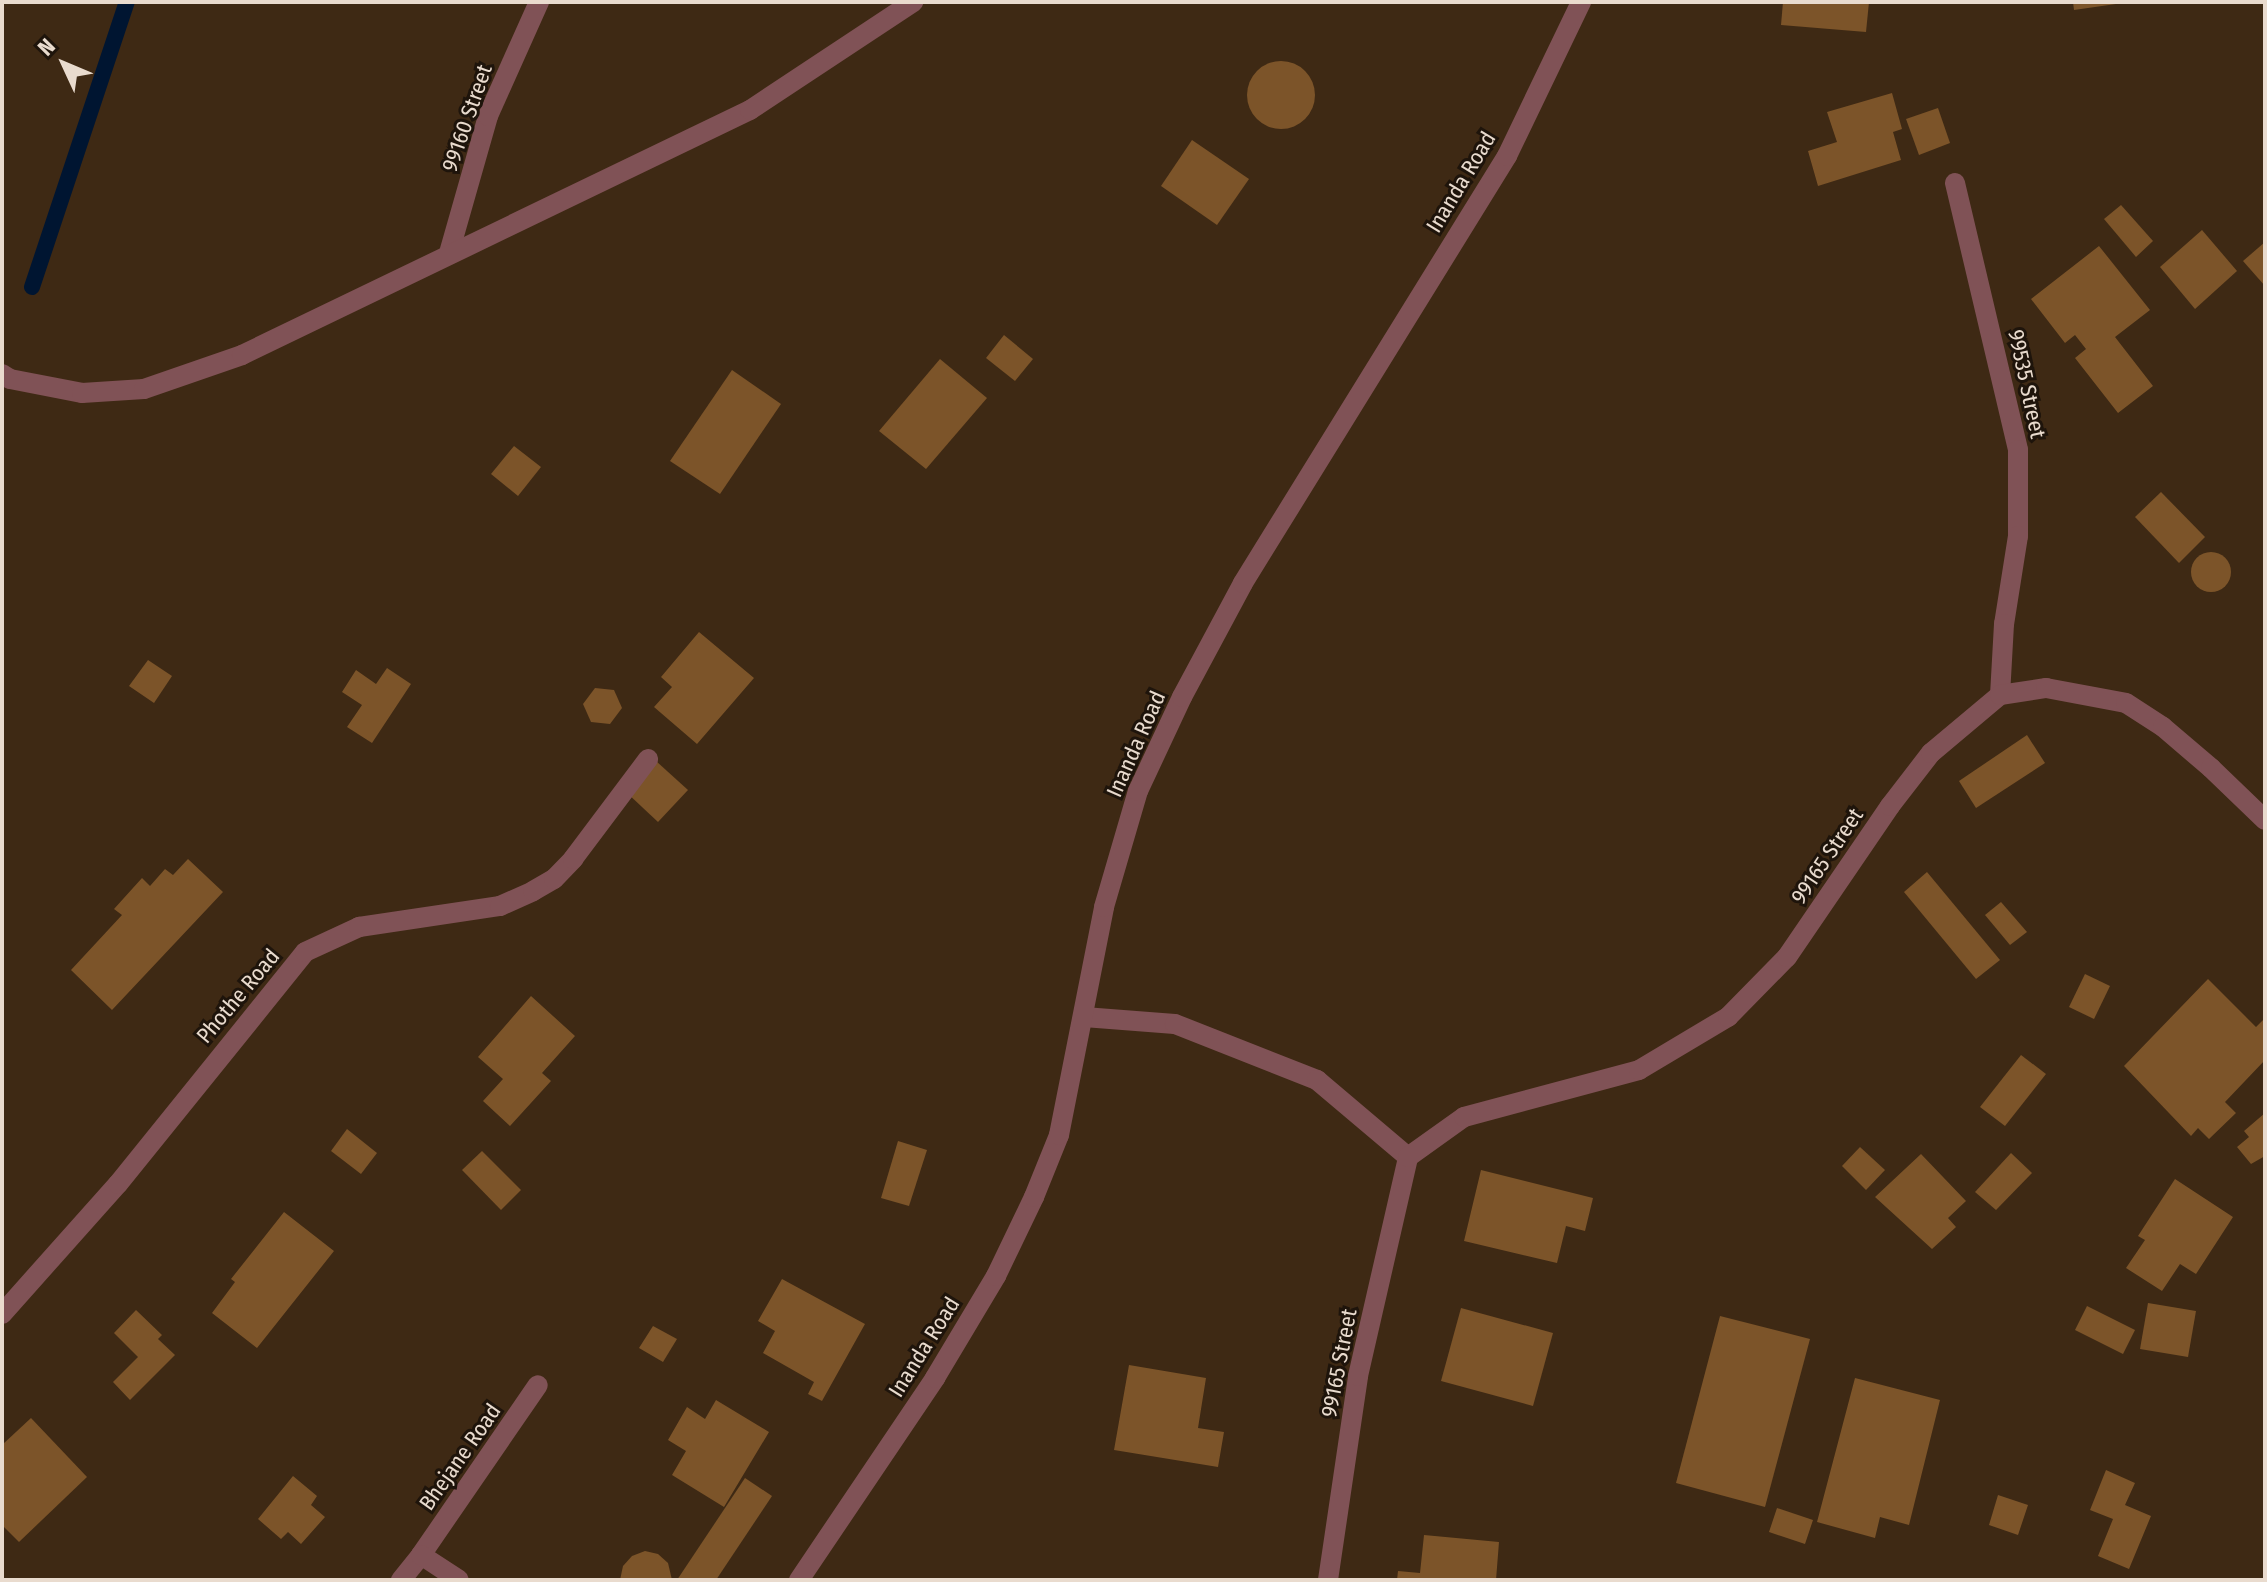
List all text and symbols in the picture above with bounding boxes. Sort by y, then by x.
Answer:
north arrow [24,24,104,104]
text: N [32,33,61,61]
street label: 99160 Street [436,61,498,175]
street label: Inanda Road [1421,127,1501,237]
street label: 99535 Street [2003,327,2051,441]
street label: Inanda Road [1101,687,1171,801]
street label: 99165 Street [1785,803,1869,909]
street label: Phothe Road [191,944,285,1048]
street label: Inanda Road [883,1292,965,1402]
street label: 99165 Street [1316,1307,1362,1419]
street label: Bhejane Road [414,1399,506,1515]

